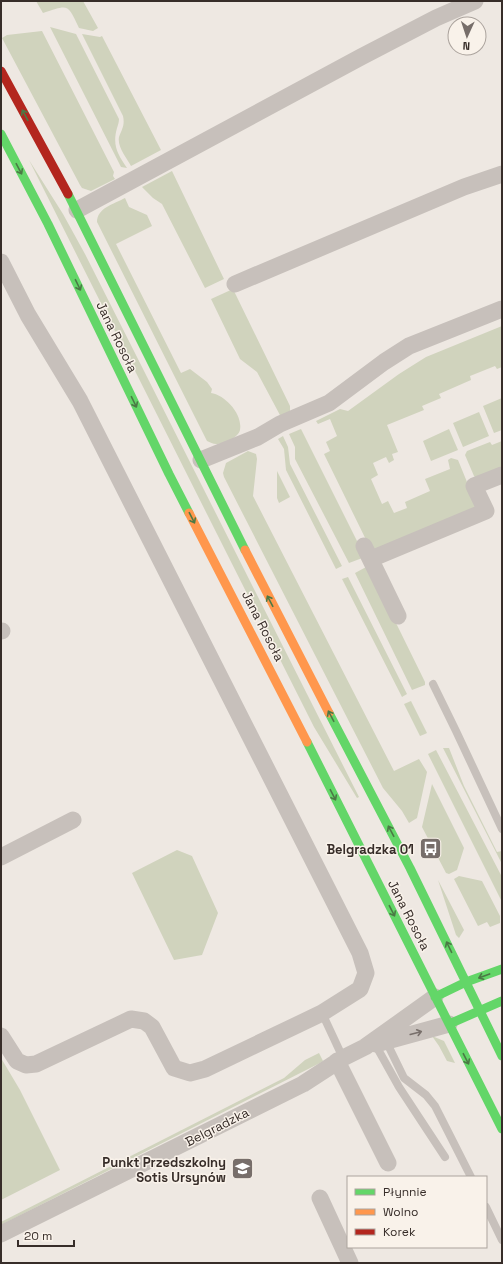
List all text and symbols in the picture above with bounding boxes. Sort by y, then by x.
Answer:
north arrow [447,16,487,56]
text: N [462,39,471,53]
one-way arrow [20,109,28,121]
one-way arrow [16,163,23,175]
one-way arrow [75,279,82,291]
street label: Jana Rosoła [92,299,142,376]
one-way arrow [131,395,138,407]
one-way arrow [189,512,197,524]
street label: Jana Rosoła [238,588,288,665]
one-way arrow [266,595,274,607]
one-way arrow [326,710,334,722]
one-way arrow [330,788,337,800]
one-way arrow [387,825,394,837]
bus stop icon: Belgradzka 01 [417,836,443,862]
place label: Belgradzka 01 [326,841,414,858]
street label: Jana Rosoła [384,877,434,954]
one-way arrow [389,904,396,916]
one-way arrow [445,941,452,953]
one-way arrow [478,972,490,980]
one-way arrow [409,1029,422,1036]
one-way arrow [463,1052,470,1064]
street label: Belgradzka [182,1103,252,1150]
place label: Punkt Przedszkolny Sotis Ursynów [102,1154,226,1186]
school or university icon: Punkt Przedszkolny Sotis Ursynów [229,1156,255,1182]
legend [347,1176,487,1248]
text: Płynnie [383,1184,427,1200]
text: Wolno [383,1204,418,1220]
scale bar [18,1222,74,1248]
text: Korek [383,1224,416,1240]
text: 20 m [24,1228,52,1244]

